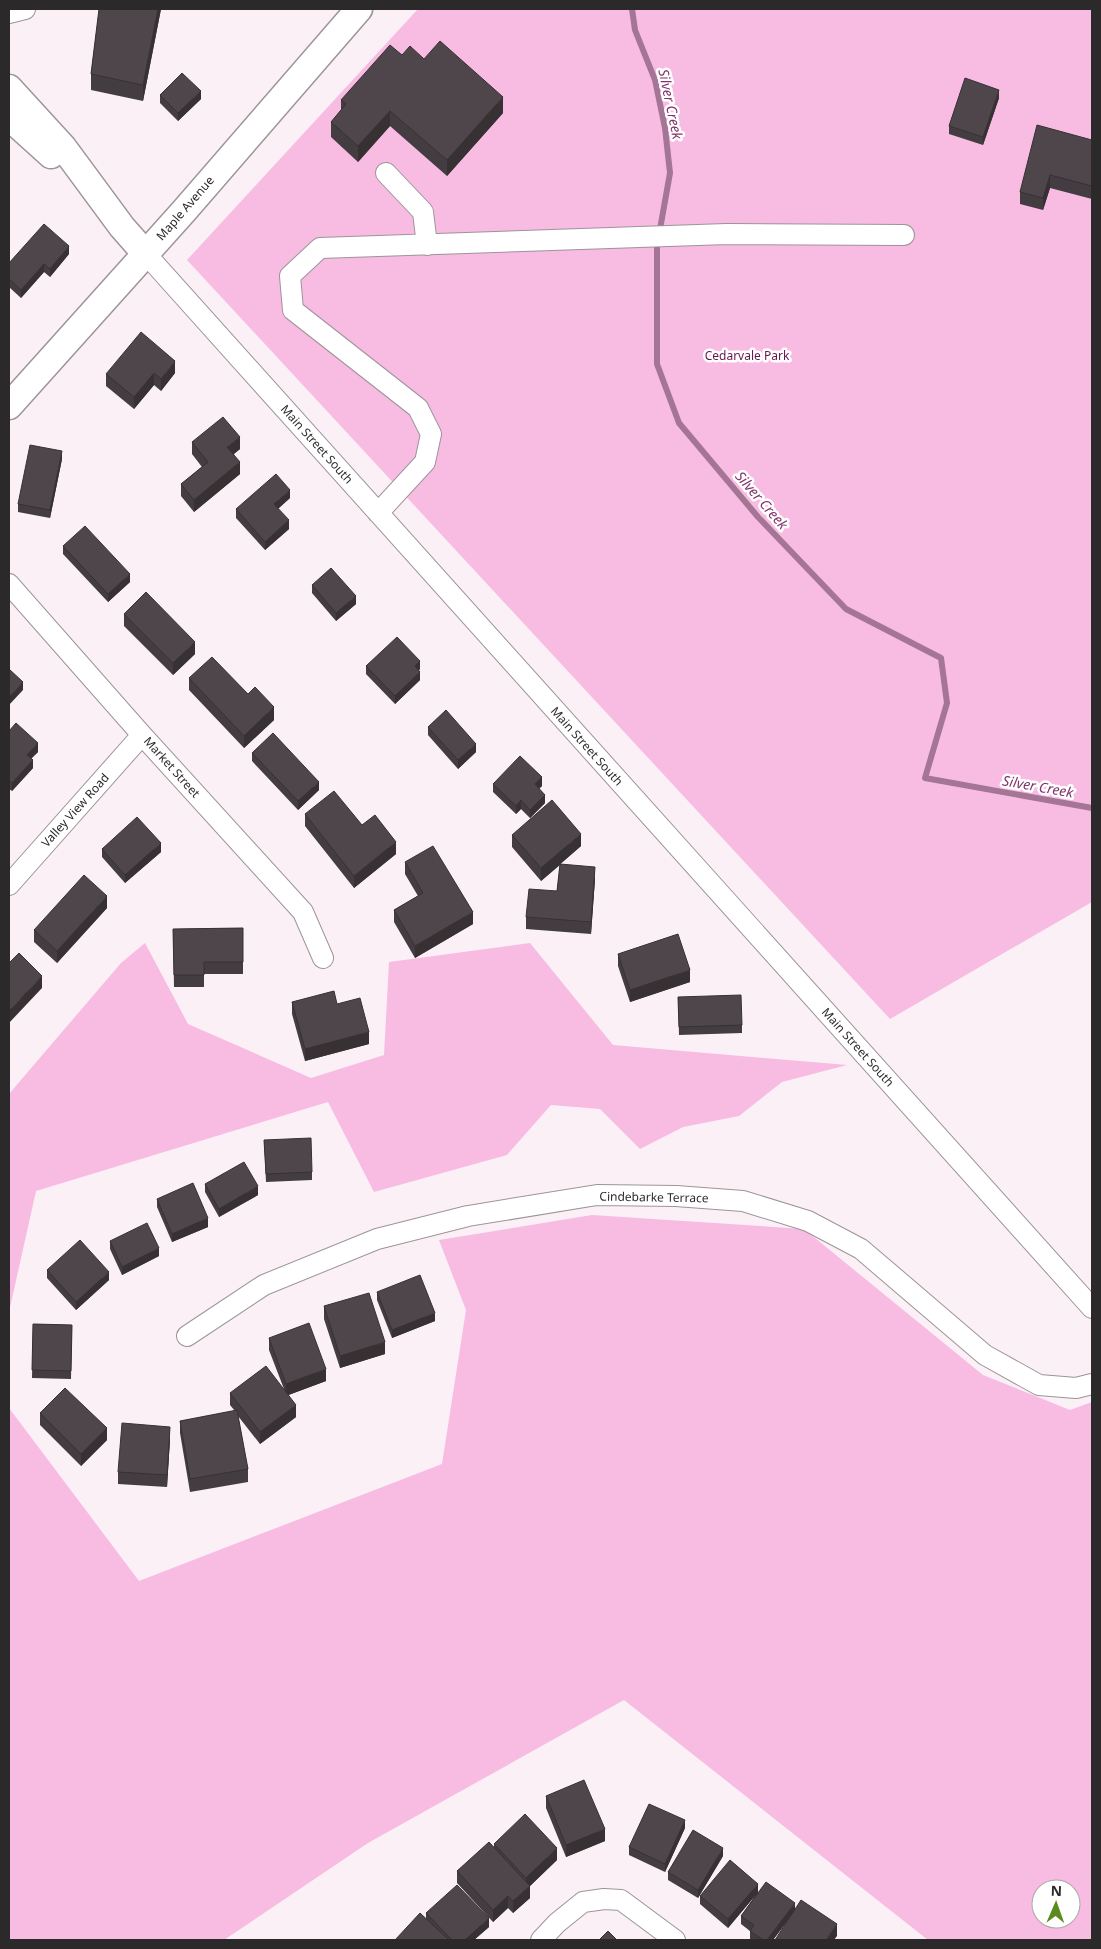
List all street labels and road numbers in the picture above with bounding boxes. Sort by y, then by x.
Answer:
street label: Maple Avenue [152,172,218,244]
street label: Main Street South [277,401,357,487]
street label: Main Street South [547,703,627,789]
street label: Market Street [140,733,204,802]
street label: Valley View Road [37,769,113,851]
street label: Main Street South [818,1004,898,1090]
street label: Cindebarke Terrace [599,1188,709,1206]

